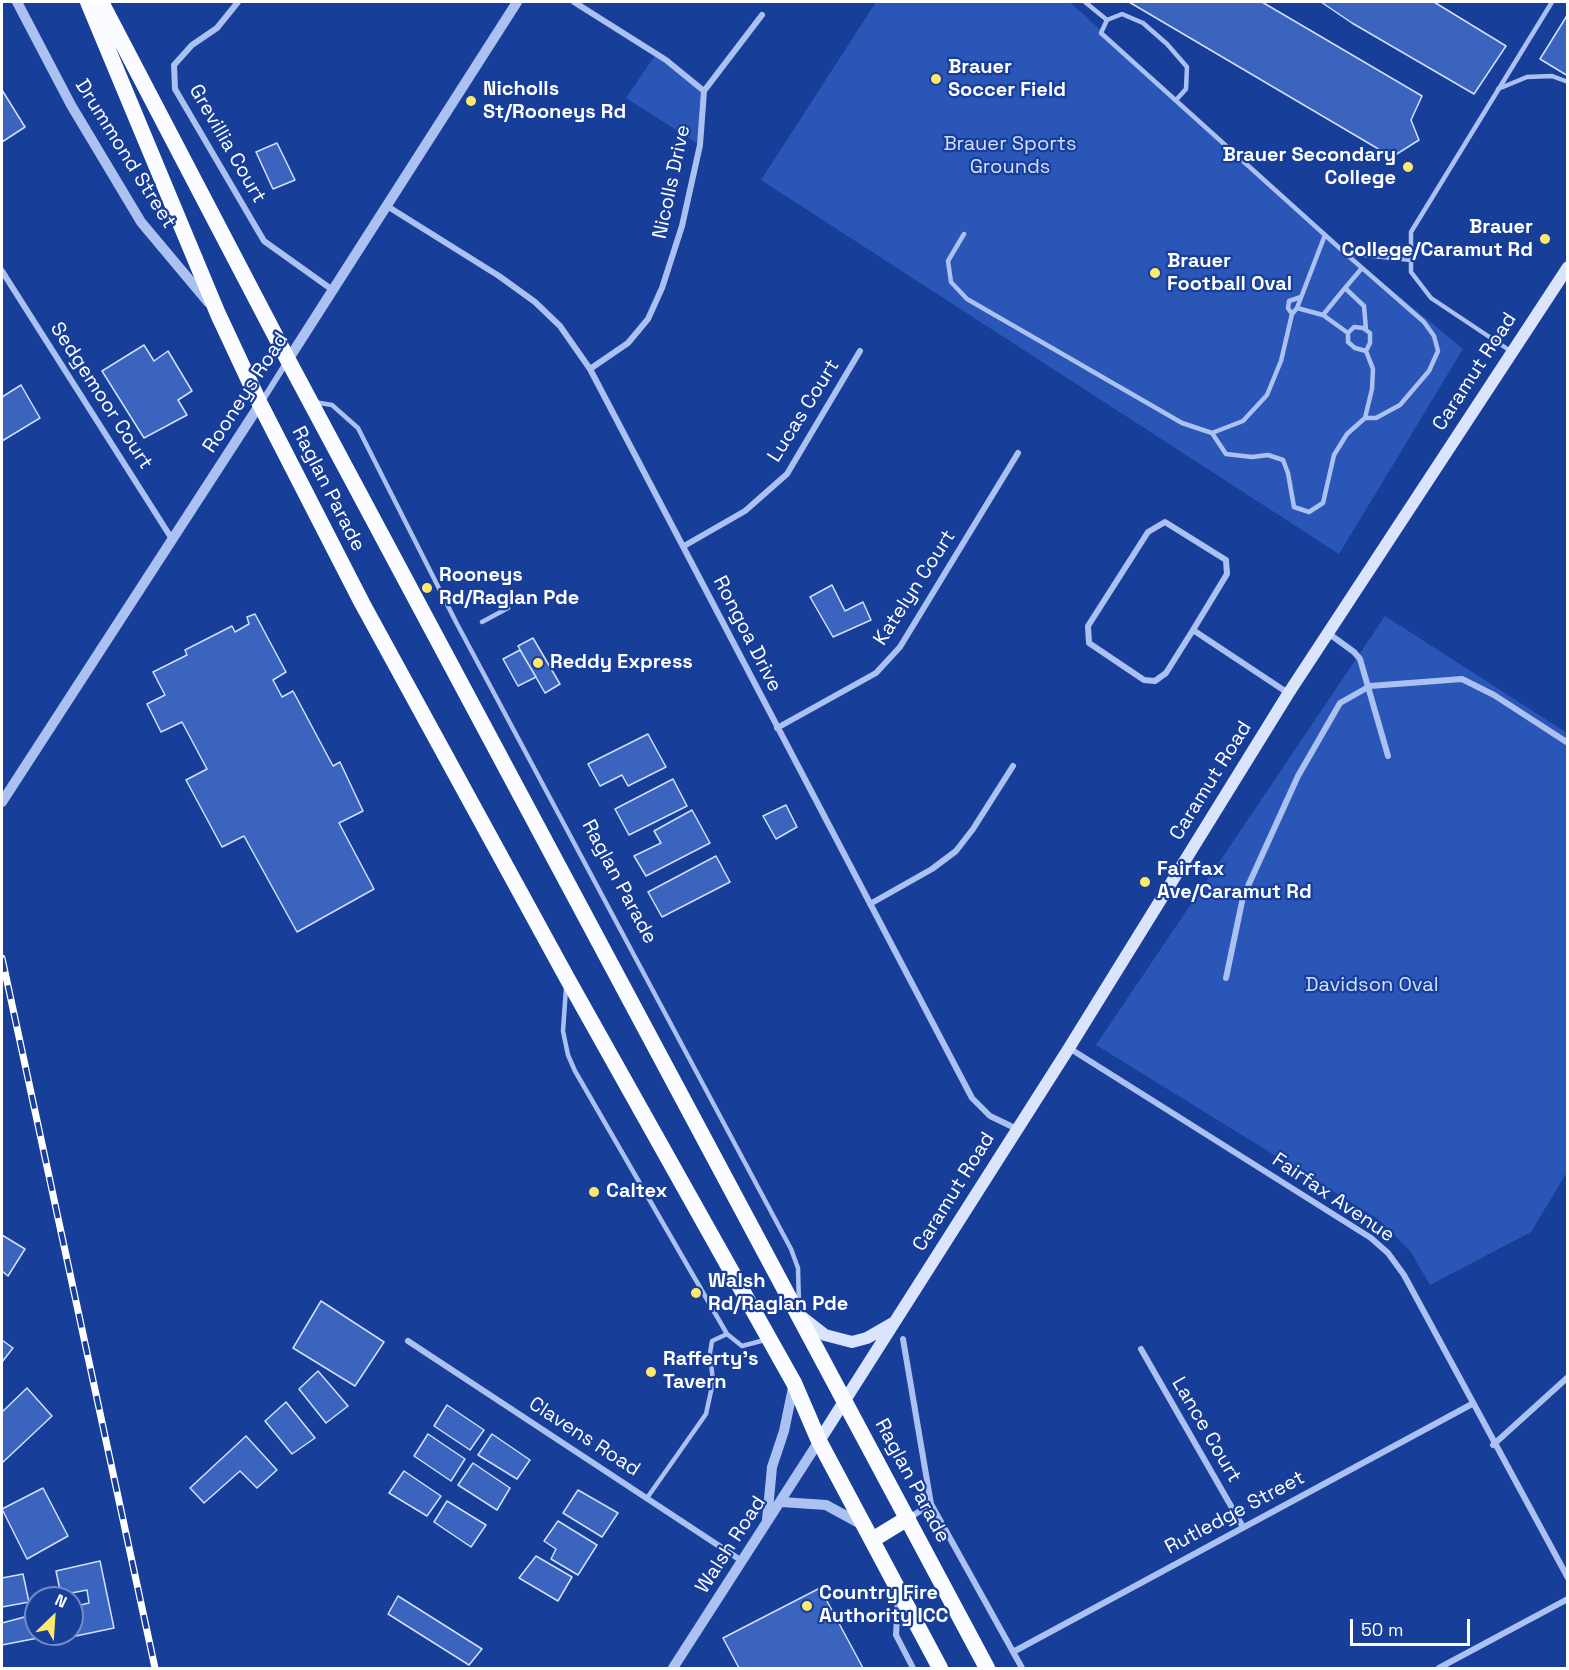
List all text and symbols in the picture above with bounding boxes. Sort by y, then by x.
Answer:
place label: Brauer Soccer Field [948,56,1066,103]
marker: Brauer Soccer Field [929,72,943,86]
street label: Drummond Street [69,75,181,233]
place label: Nicholls St/Rooneys Rd [483,78,626,125]
street label: Grevillia Court [183,80,271,208]
marker: Nicholls St/Rooneys Rd [464,94,478,108]
street label: Nicolls Drive [648,123,696,241]
park label: Brauer Sports Grounds [943,133,1077,180]
place label: Brauer Secondary College [1222,144,1396,191]
marker: Brauer Secondary College [1401,160,1415,174]
place label: Brauer College/Caramut Rd [1341,216,1533,263]
marker: Brauer College/Caramut Rd [1538,232,1552,246]
place label: Brauer Football Oval [1167,250,1292,297]
marker: Brauer Football Oval [1148,266,1162,280]
street label: Caramut Road [1428,309,1522,435]
street label: Sedgemoor Court [45,318,157,474]
street label: Rooneys Road [198,328,294,458]
street label: Lucas Court [763,355,845,467]
street label: Raglan Parade [286,423,370,555]
street label: Katelyn Court [869,526,961,650]
place label: Rooneys Rd/Raglan Pde [439,564,579,611]
street label: Rongoa Drive [707,572,787,696]
marker: Rooneys Rd/Raglan Pde [420,581,434,595]
place label: Reddy Express [550,651,693,675]
marker: Reddy Express [531,656,545,670]
street label: Caramut Road [1165,717,1257,845]
street label: Raglan Parade [576,816,662,948]
place label: Fairfax Ave/Caramut Rd [1157,858,1312,905]
marker: Fairfax Ave/Caramut Rd [1138,875,1152,889]
park label: Davidson Oval [1305,974,1439,998]
street label: Caramut Road [908,1128,1000,1256]
street label: Fairfax Avenue [1267,1148,1399,1248]
place label: Caltex [606,1180,667,1204]
marker: Caltex [587,1185,601,1199]
place label: Walsh Rd/Raglan Pde [708,1270,848,1317]
marker: Walsh Rd/Raglan Pde [689,1286,703,1300]
place label: Rafferty's Tavern [663,1348,758,1395]
marker: Rafferty's Tavern [644,1365,658,1379]
street label: Lance Court [1166,1373,1246,1487]
street label: Clavens Road [524,1392,644,1482]
street label: Raglan Parade [869,1415,955,1547]
street label: Rutledge Street [1161,1466,1309,1560]
street label: Walsh Road [691,1492,771,1598]
place label: Country Fire Authority ICC [819,1582,948,1629]
north arrow [24,1586,84,1646]
text: N [52,1589,70,1613]
marker: Country Fire Authority ICC [800,1599,814,1613]
scale bar [1353,1607,1473,1645]
text: 50 m [1361,1618,1403,1641]

